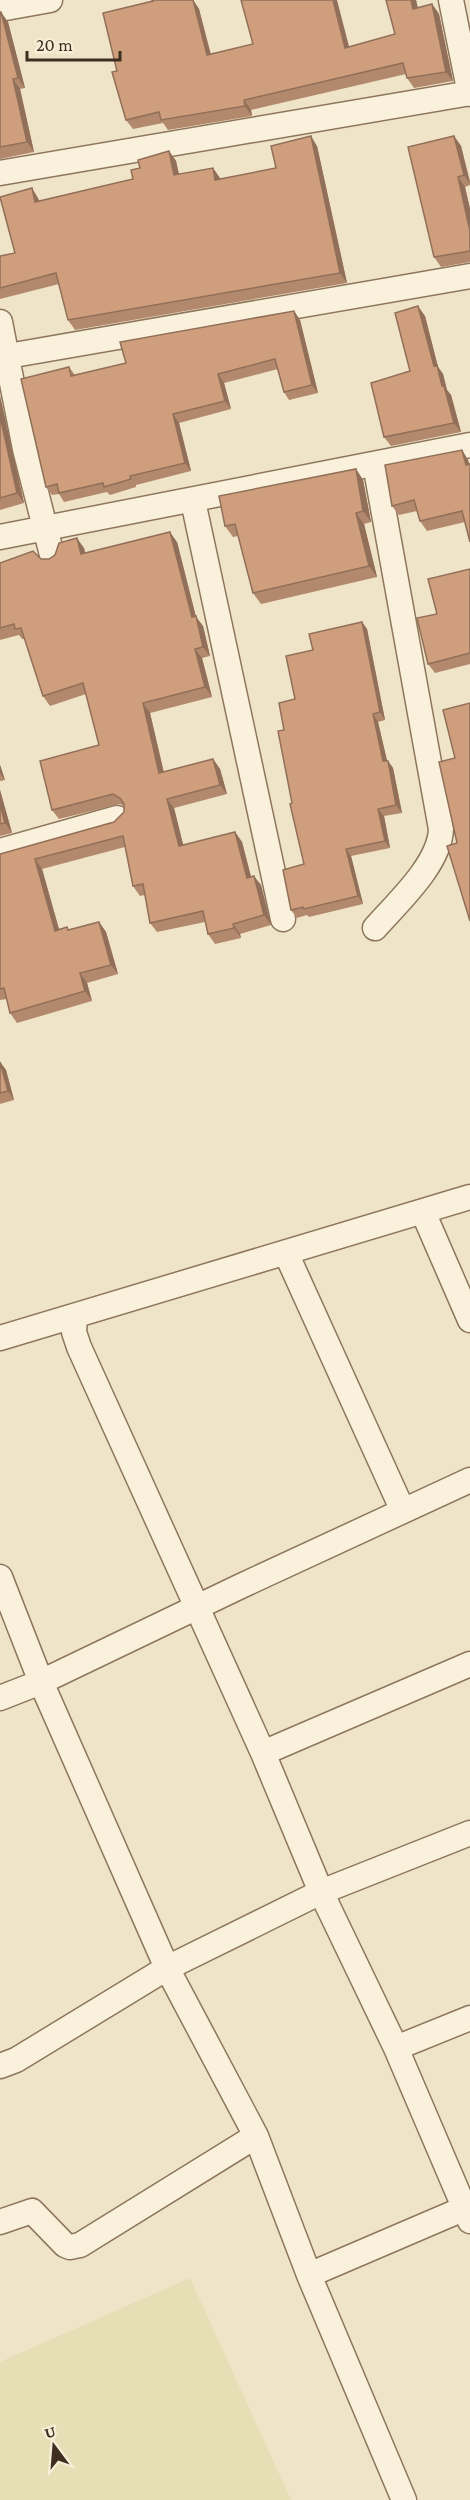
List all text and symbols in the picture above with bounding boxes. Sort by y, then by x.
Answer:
scale bar [27,24,120,62]
text: 20 m [36,35,73,55]
north arrow [24,2416,84,2476]
text: U [42,2422,58,2442]

